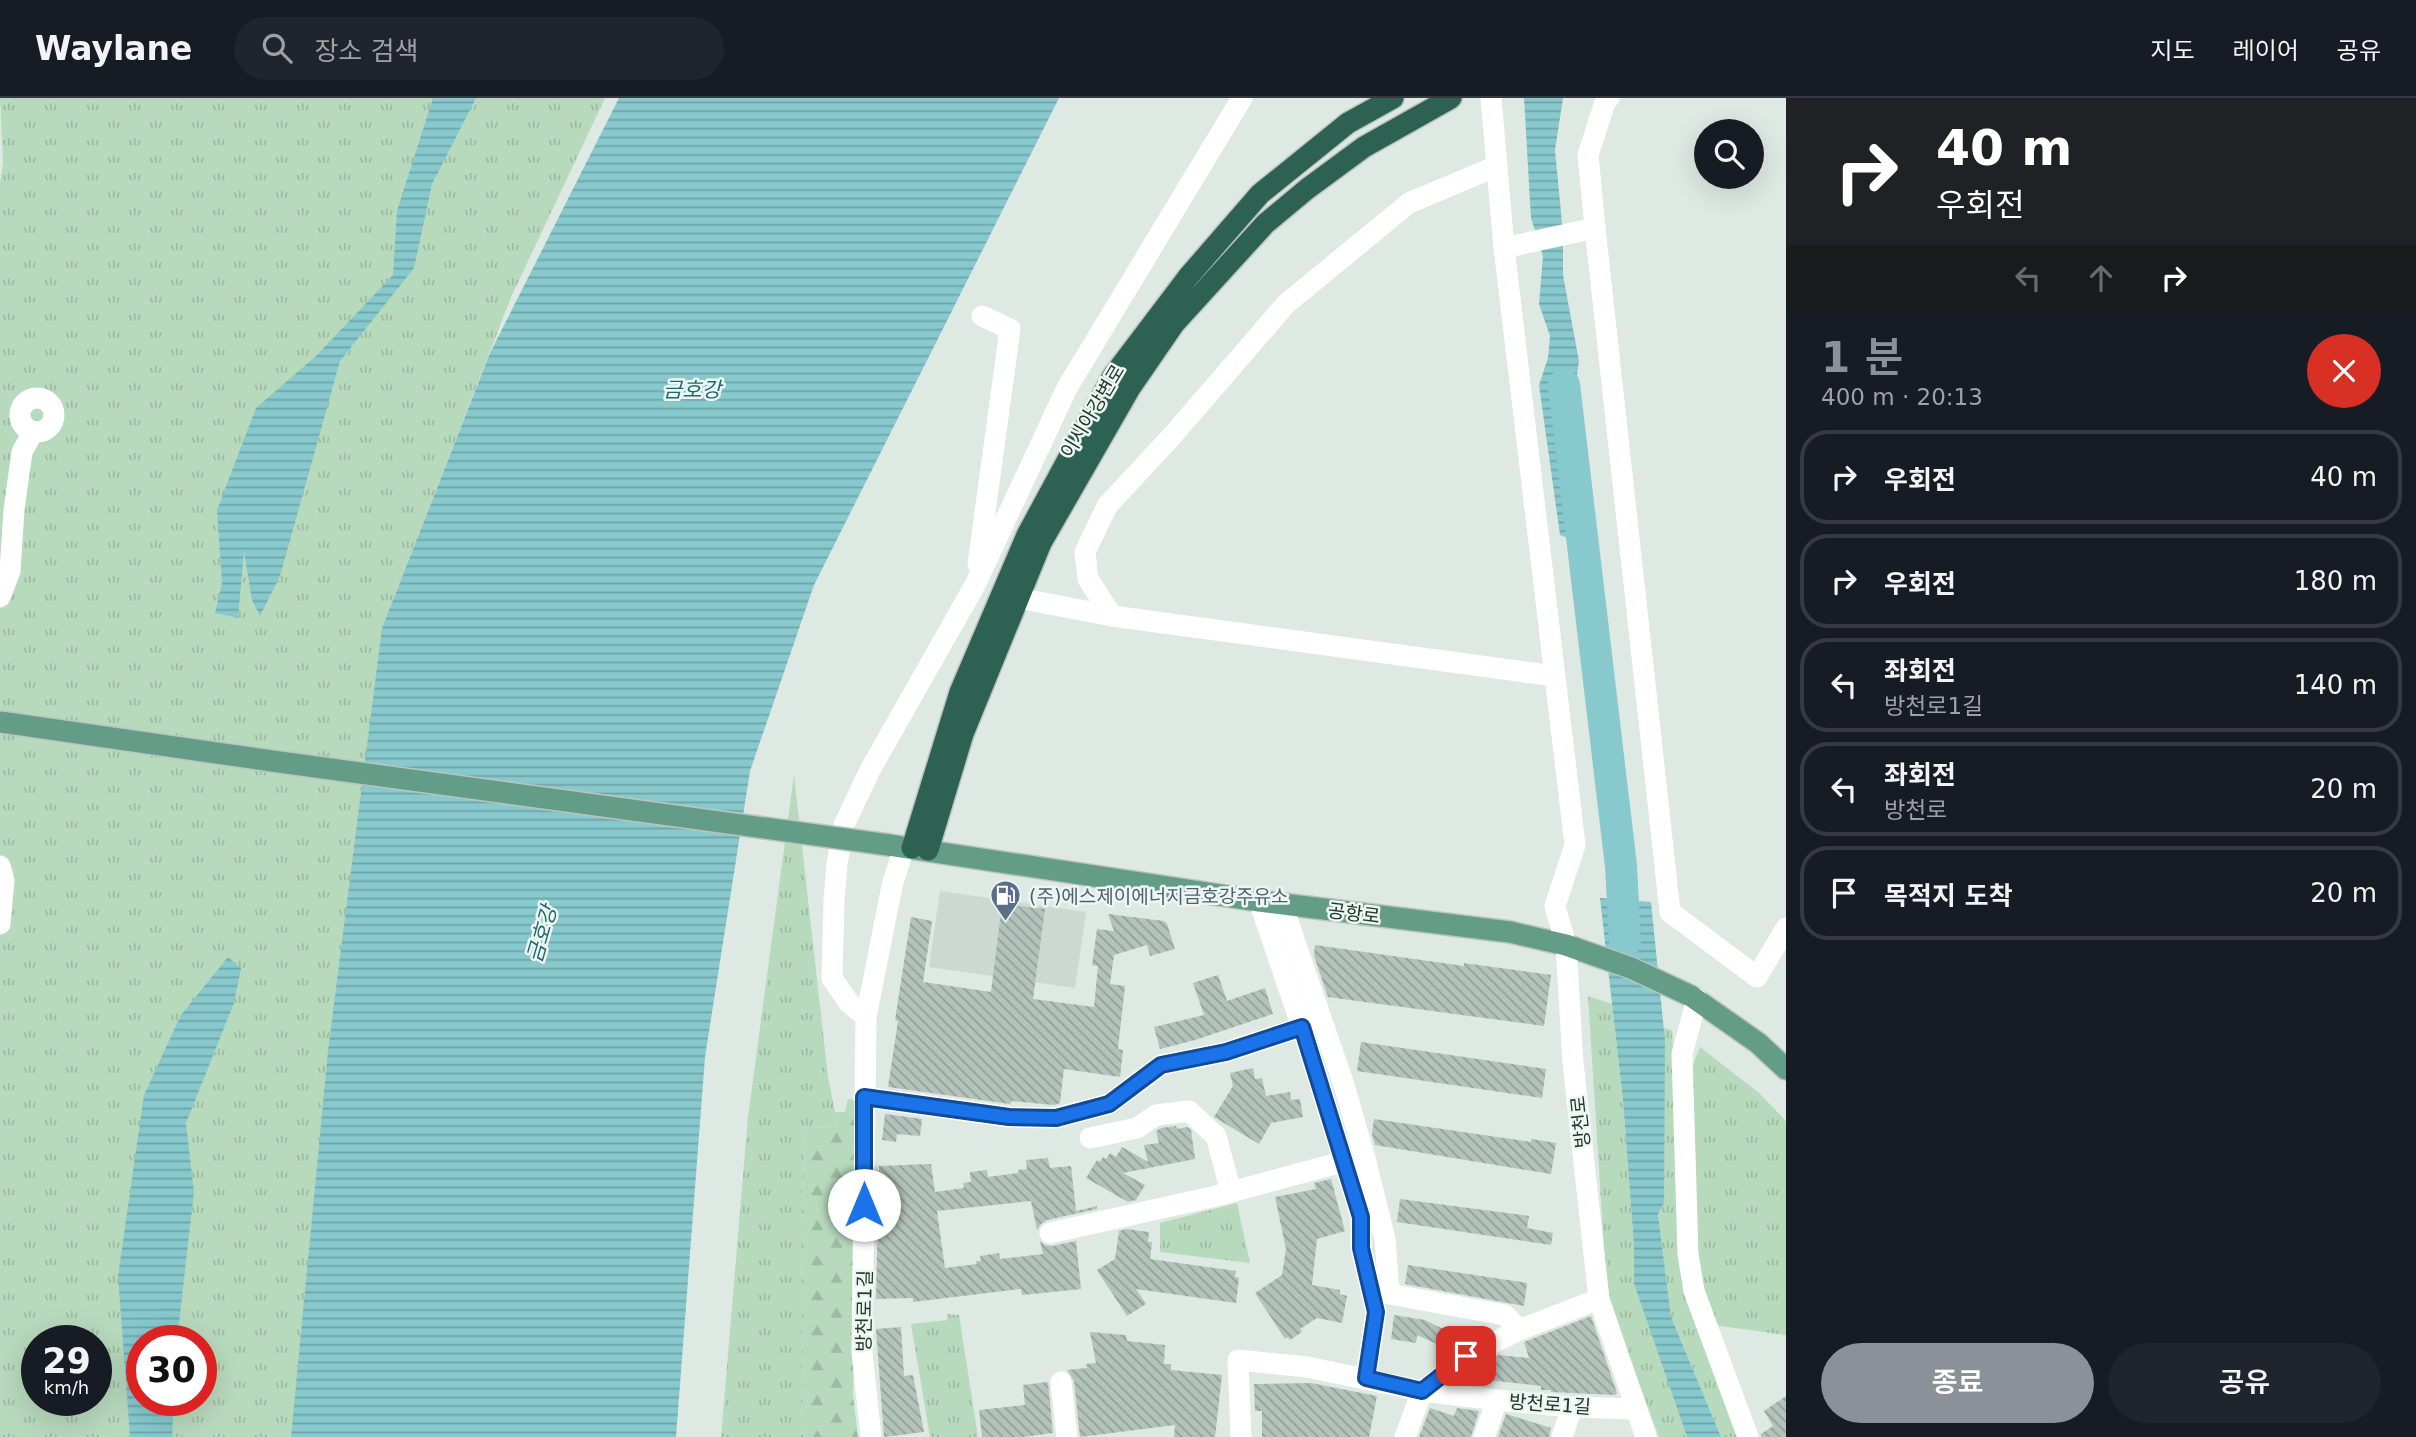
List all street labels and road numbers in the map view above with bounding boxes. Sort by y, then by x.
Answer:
street label: 이시아강변로 [1056,360,1128,462]
street label: 공항로 [1327,899,1381,927]
street label: 방천로 [1566,1095,1594,1149]
street label: 방천로1길 [852,1270,876,1352]
street label: 방천로1길 [1508,1390,1592,1418]

